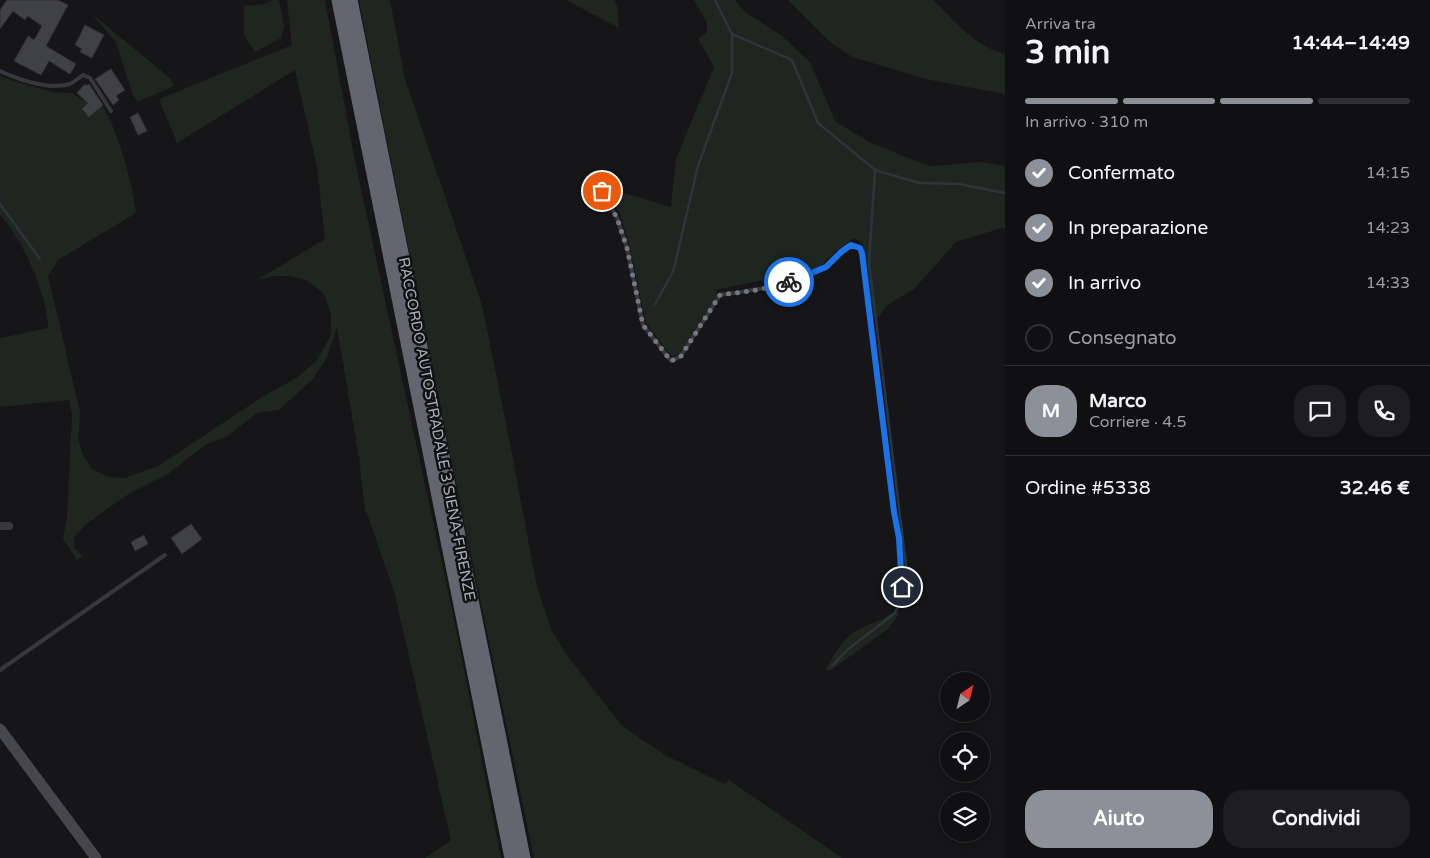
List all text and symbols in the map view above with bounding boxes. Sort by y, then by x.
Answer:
text: Arriva tra [1025,14,1096,34]
text: 14:44–14:49 [1291,32,1410,54]
text: 3 min [1025,34,1110,72]
text: In arrivo · 310 m [1025,112,1148,132]
icon: check [1025,159,1053,187]
text: Confermato [1068,162,1175,184]
text: 14:15 [1366,163,1410,183]
pin [581,170,623,212]
icon: bag [588,177,616,205]
icon: check [1025,214,1053,242]
text: In preparazione [1068,217,1208,239]
text: 14:23 [1366,218,1410,238]
street label: RACCORDO AUTOSTRADALE 3 SIENA-FIRENZE [395,256,479,602]
courier [764,257,814,307]
icon: bike [775,268,803,296]
icon: check [1025,269,1053,297]
text: In arrivo [1068,272,1141,294]
text: 14:33 [1366,273,1410,293]
text: Consegnato [1068,327,1177,349]
button: chat [1294,385,1346,437]
button: phone [1358,385,1410,437]
text: Marco [1089,390,1147,412]
text: M [1042,400,1060,422]
text: Corriere · 4.5 [1089,412,1187,432]
text: Ordine #5338 [1025,477,1151,499]
text: 32.46 € [1340,477,1410,499]
pin [881,566,923,608]
icon: home [888,573,916,601]
north arrow [940,672,990,722]
map controls [940,672,990,842]
button: locate [940,732,990,782]
button: Aiuto [1025,790,1213,848]
button: Condividi [1223,790,1410,848]
button: layers [940,792,990,842]

